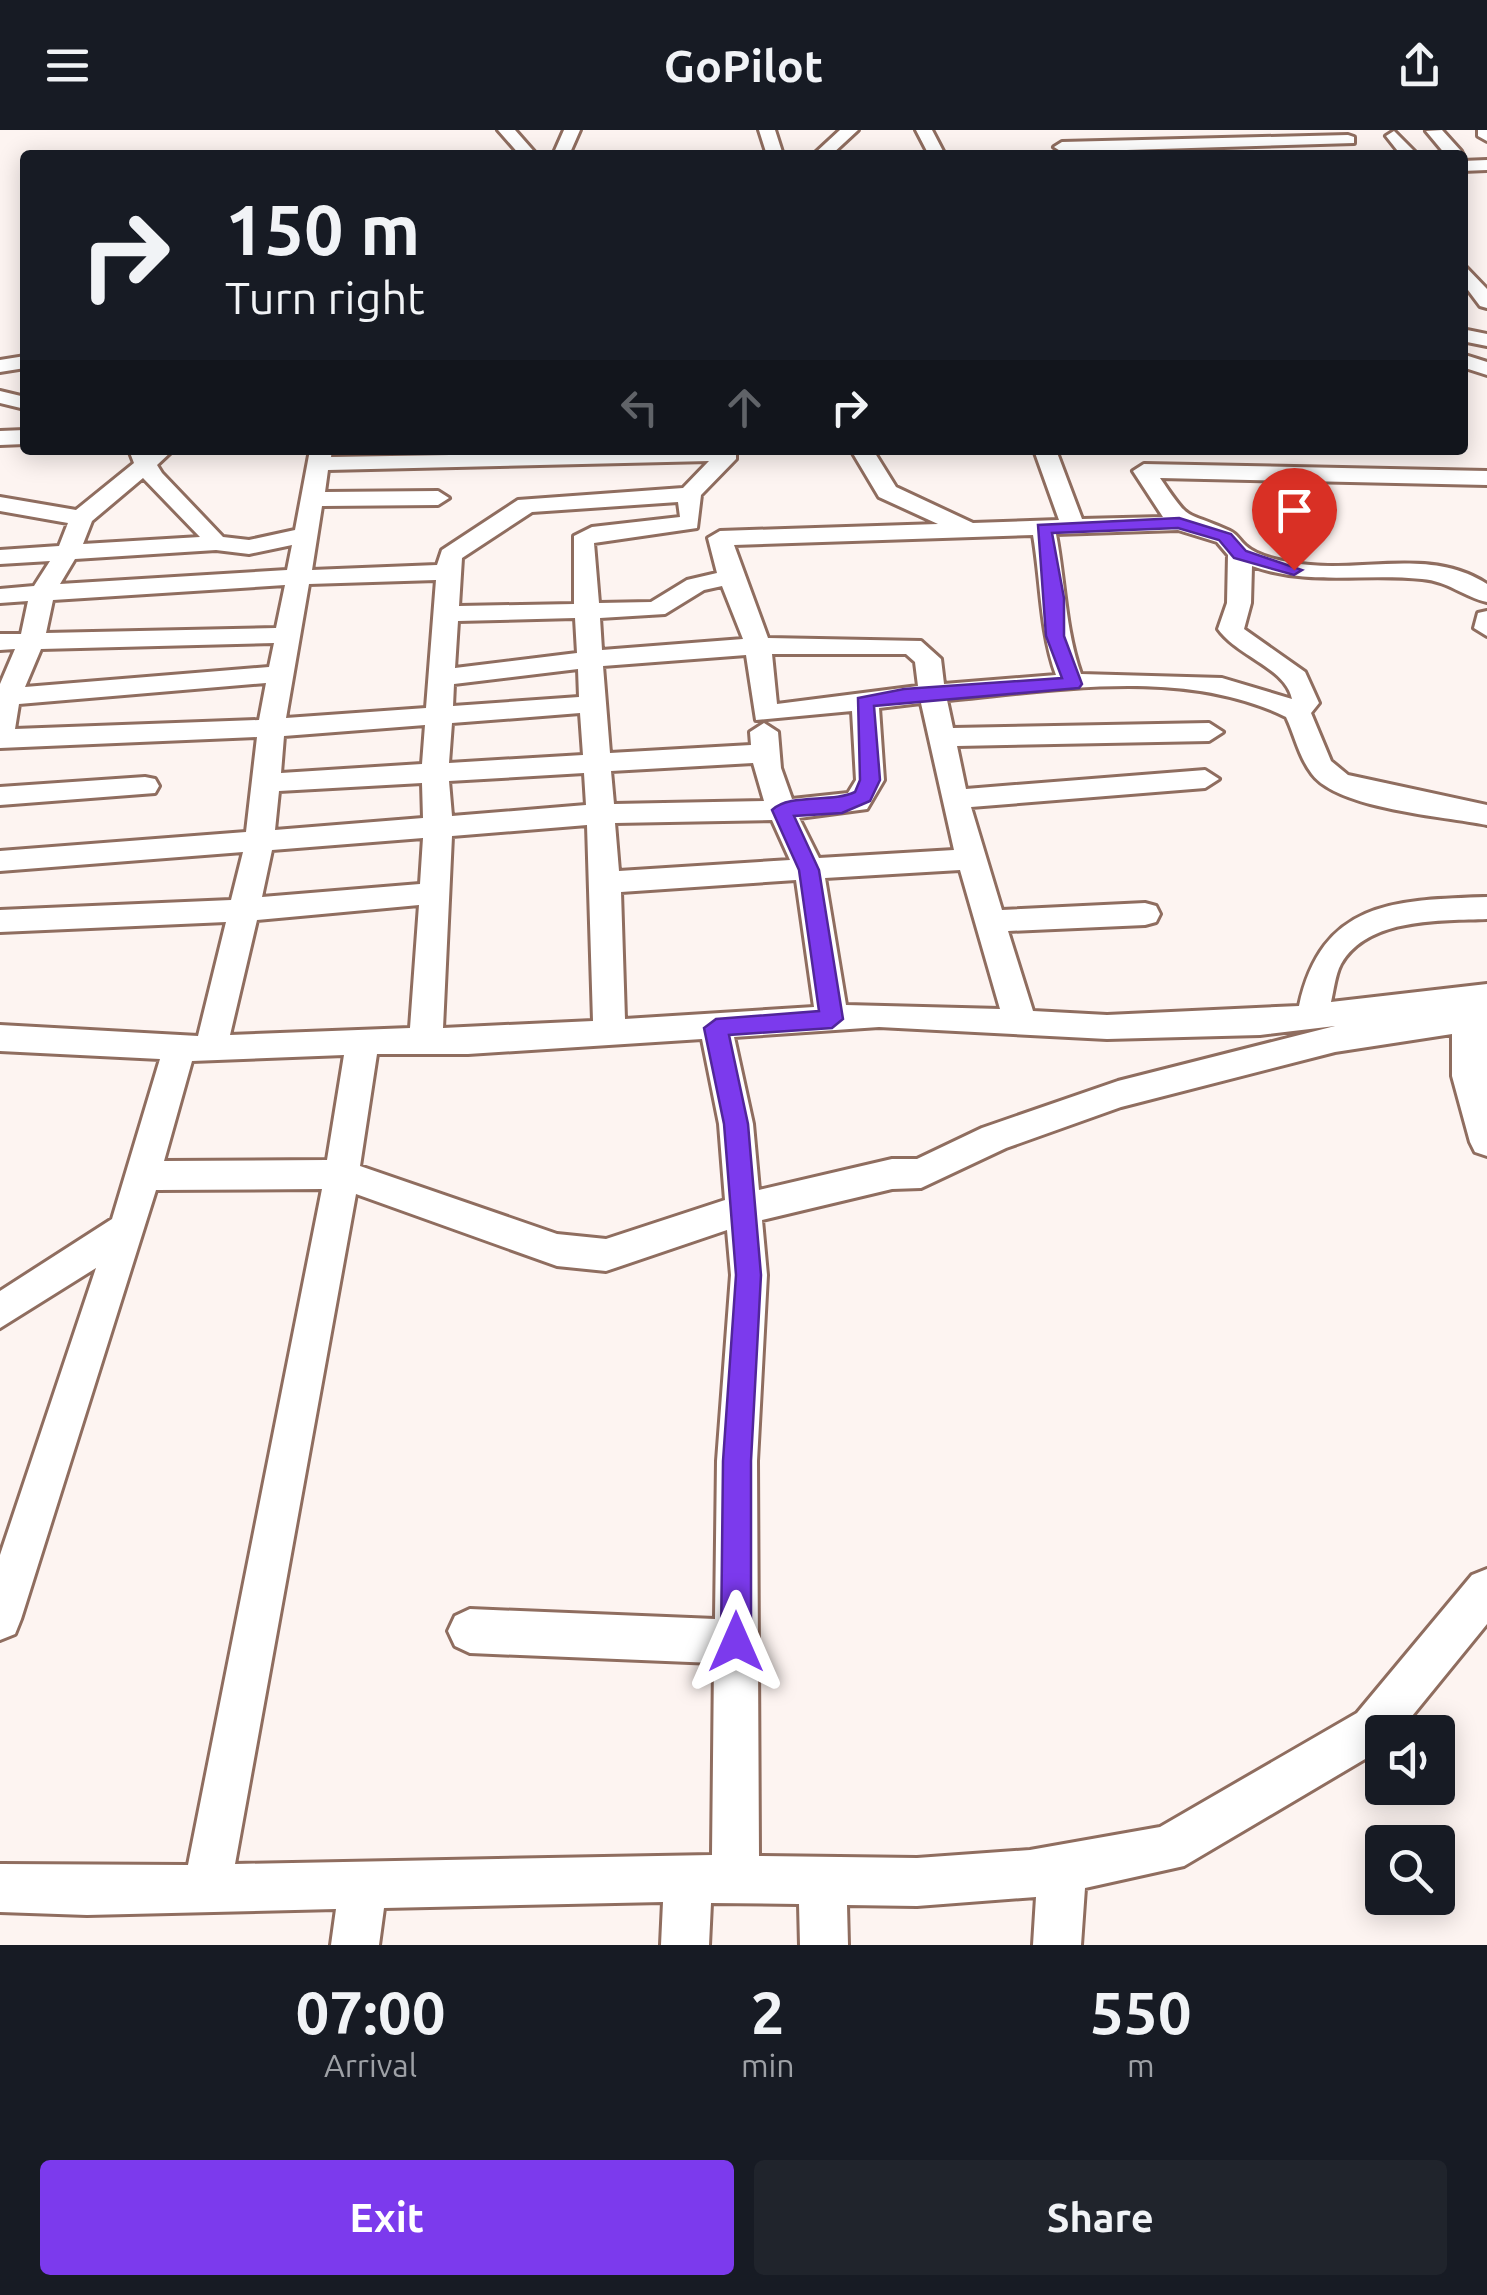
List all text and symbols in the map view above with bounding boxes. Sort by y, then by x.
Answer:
icon: menu [40,38,95,93]
icon: share [1392,38,1447,93]
text: GoPilot [664,40,823,91]
icon: right [60,190,190,320]
text: 150 m [225,190,420,268]
text: Turn right [225,272,425,323]
icon: left [612,380,667,435]
icon: ahead [717,380,772,435]
icon: right [822,380,877,435]
pin [1252,468,1337,571]
icon: arrive [1267,483,1322,538]
position arrow [684,1590,788,1694]
map controls [1365,1715,1455,1915]
button: sound [1365,1715,1455,1805]
button: search [1365,1825,1455,1915]
text: 07:00 [295,1978,446,2045]
text: 2 [751,1978,785,2045]
text: 550 [1090,1978,1192,2045]
text: Arrival [324,2047,417,2083]
text: min [741,2047,795,2083]
text: m [1127,2047,1155,2083]
button: Exit [40,2160,734,2275]
button: Share [754,2160,1447,2275]

